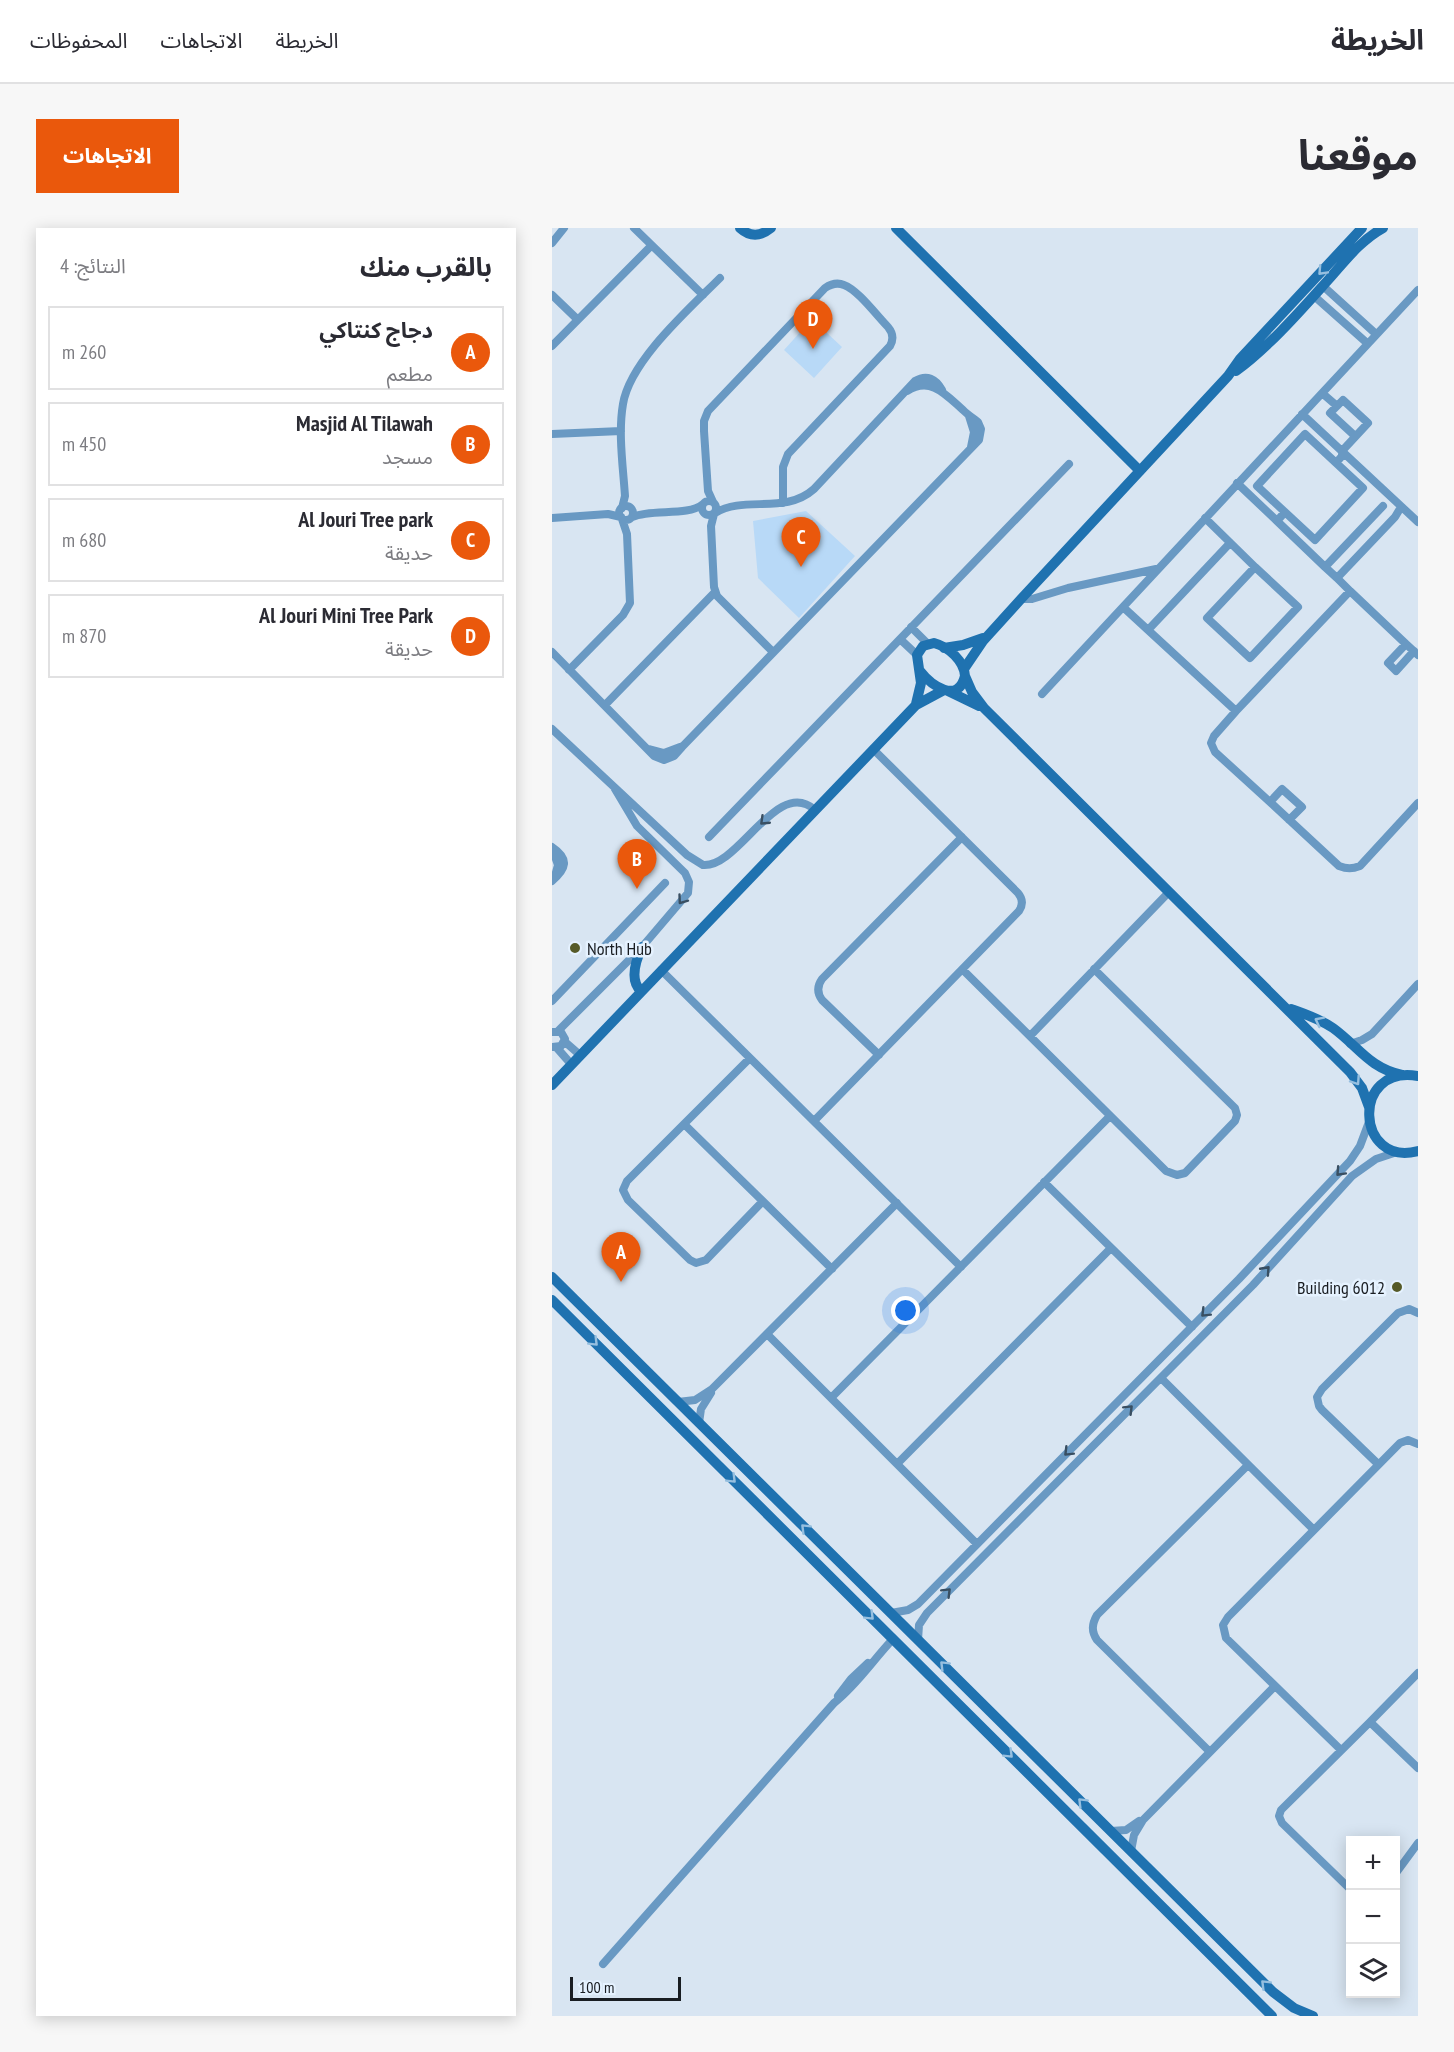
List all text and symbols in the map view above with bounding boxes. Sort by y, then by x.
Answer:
text: الخريطة [1331,21,1424,58]
text: المحفوظات [30,27,127,54]
text: الاتجاهات [160,27,242,54]
text: الخريطة [275,27,338,54]
button: الاتجاهات [36,119,179,193]
text: موقعنا [1298,127,1418,182]
text: بالقرب منك [360,250,492,283]
text: النتائج: 4 [60,253,126,279]
one-way arrow [1319,264,1330,275]
pin: D [794,300,832,349]
text: دجاج كنتاكي [319,316,433,344]
text: 260 m [62,339,106,365]
text: A [465,339,476,365]
text: مطعم [387,361,433,387]
text: Masjid Al Tilawah [296,409,433,437]
text: 450 m [62,431,106,457]
text: B [466,431,475,457]
text: مسجد [382,444,433,470]
text: Al Jouri Tree park [298,505,433,533]
pin: C [782,518,820,567]
text: 680 m [62,527,106,553]
text: C [466,527,475,553]
text: حديقة [385,540,433,566]
text: Al Jouri Mini Tree Park [259,601,433,629]
text: 870 m [62,623,106,649]
text: D [465,623,476,649]
text: حديقة [385,636,433,662]
one-way arrow [760,814,770,825]
pin: B [618,840,656,889]
one-way arrow [678,894,689,905]
place label: North Hub [587,937,652,960]
marker: North Hub [568,941,582,955]
one-way arrow [1314,1016,1325,1028]
one-way arrow [1349,1074,1360,1085]
one-way arrow [1336,1165,1347,1176]
pin: A [602,1232,640,1282]
one-way arrow [1259,1267,1270,1277]
place label: Building 6012 [1297,1276,1385,1299]
marker: Building 6012 [1390,1280,1404,1294]
your location [891,1296,920,1325]
one-way arrow [1202,1306,1213,1317]
one-way arrow [586,1334,597,1345]
one-way arrow [1122,1406,1133,1417]
one-way arrow [1065,1444,1076,1455]
one-way arrow [725,1472,736,1483]
one-way arrow [802,1524,812,1535]
one-way arrow [941,1588,951,1599]
one-way arrow [863,1609,874,1620]
one-way arrow [940,1662,951,1673]
one-way arrow [1001,1746,1012,1757]
one-way arrow [1079,1799,1090,1810]
map controls [1346,1836,1400,1998]
button: + [1346,1836,1400,1890]
button: − [1346,1890,1400,1944]
button: layers [1346,1944,1400,1998]
scale bar [570,1974,681,2002]
text: 100 m [579,1977,614,1997]
one-way arrow [1262,1981,1273,1992]

